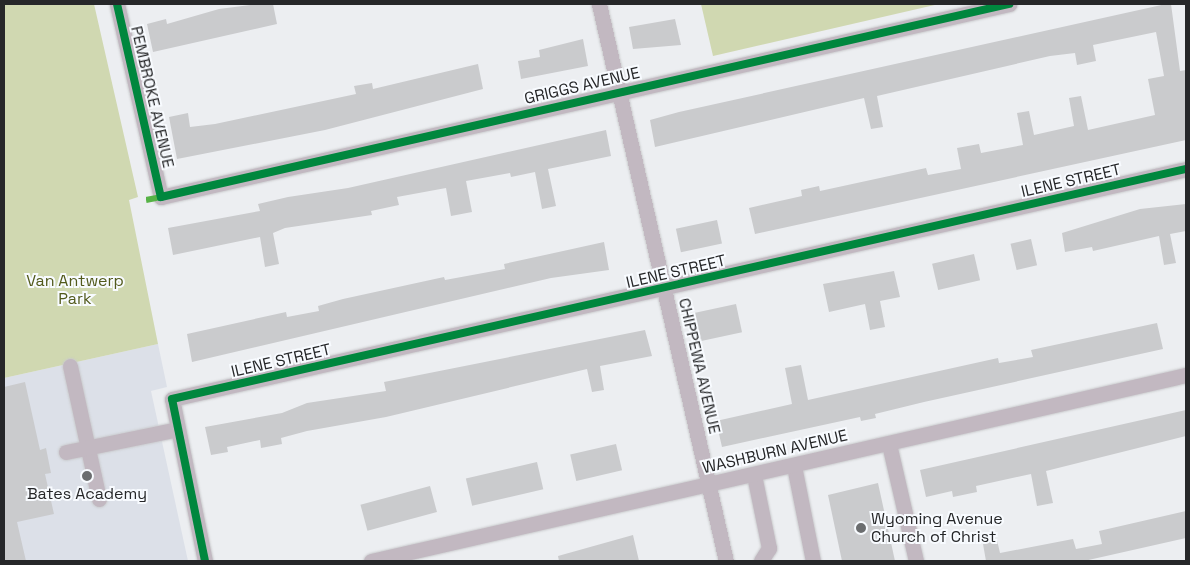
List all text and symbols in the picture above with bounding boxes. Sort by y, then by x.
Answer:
street label: PEMBROKE AVENUE [126,24,178,170]
street label: GRIGGS AVENUE [522,63,642,109]
street label: ILENE STREET [1019,160,1123,202]
street label: ILENE STREET [624,251,728,293]
park label: Van Antwerp Park [26,271,124,309]
street label: CHIPPEWA AVENUE [674,296,724,436]
street label: ILENE STREET [229,340,333,382]
street label: WASHBURN AVENUE [701,426,849,478]
marker: Bates Academy [81,470,93,482]
place label: Bates Academy [27,484,147,504]
place label: Wyoming Avenue Church of Christ [871,509,1003,547]
marker: Wyoming Avenue Church of Christ [855,522,867,534]

